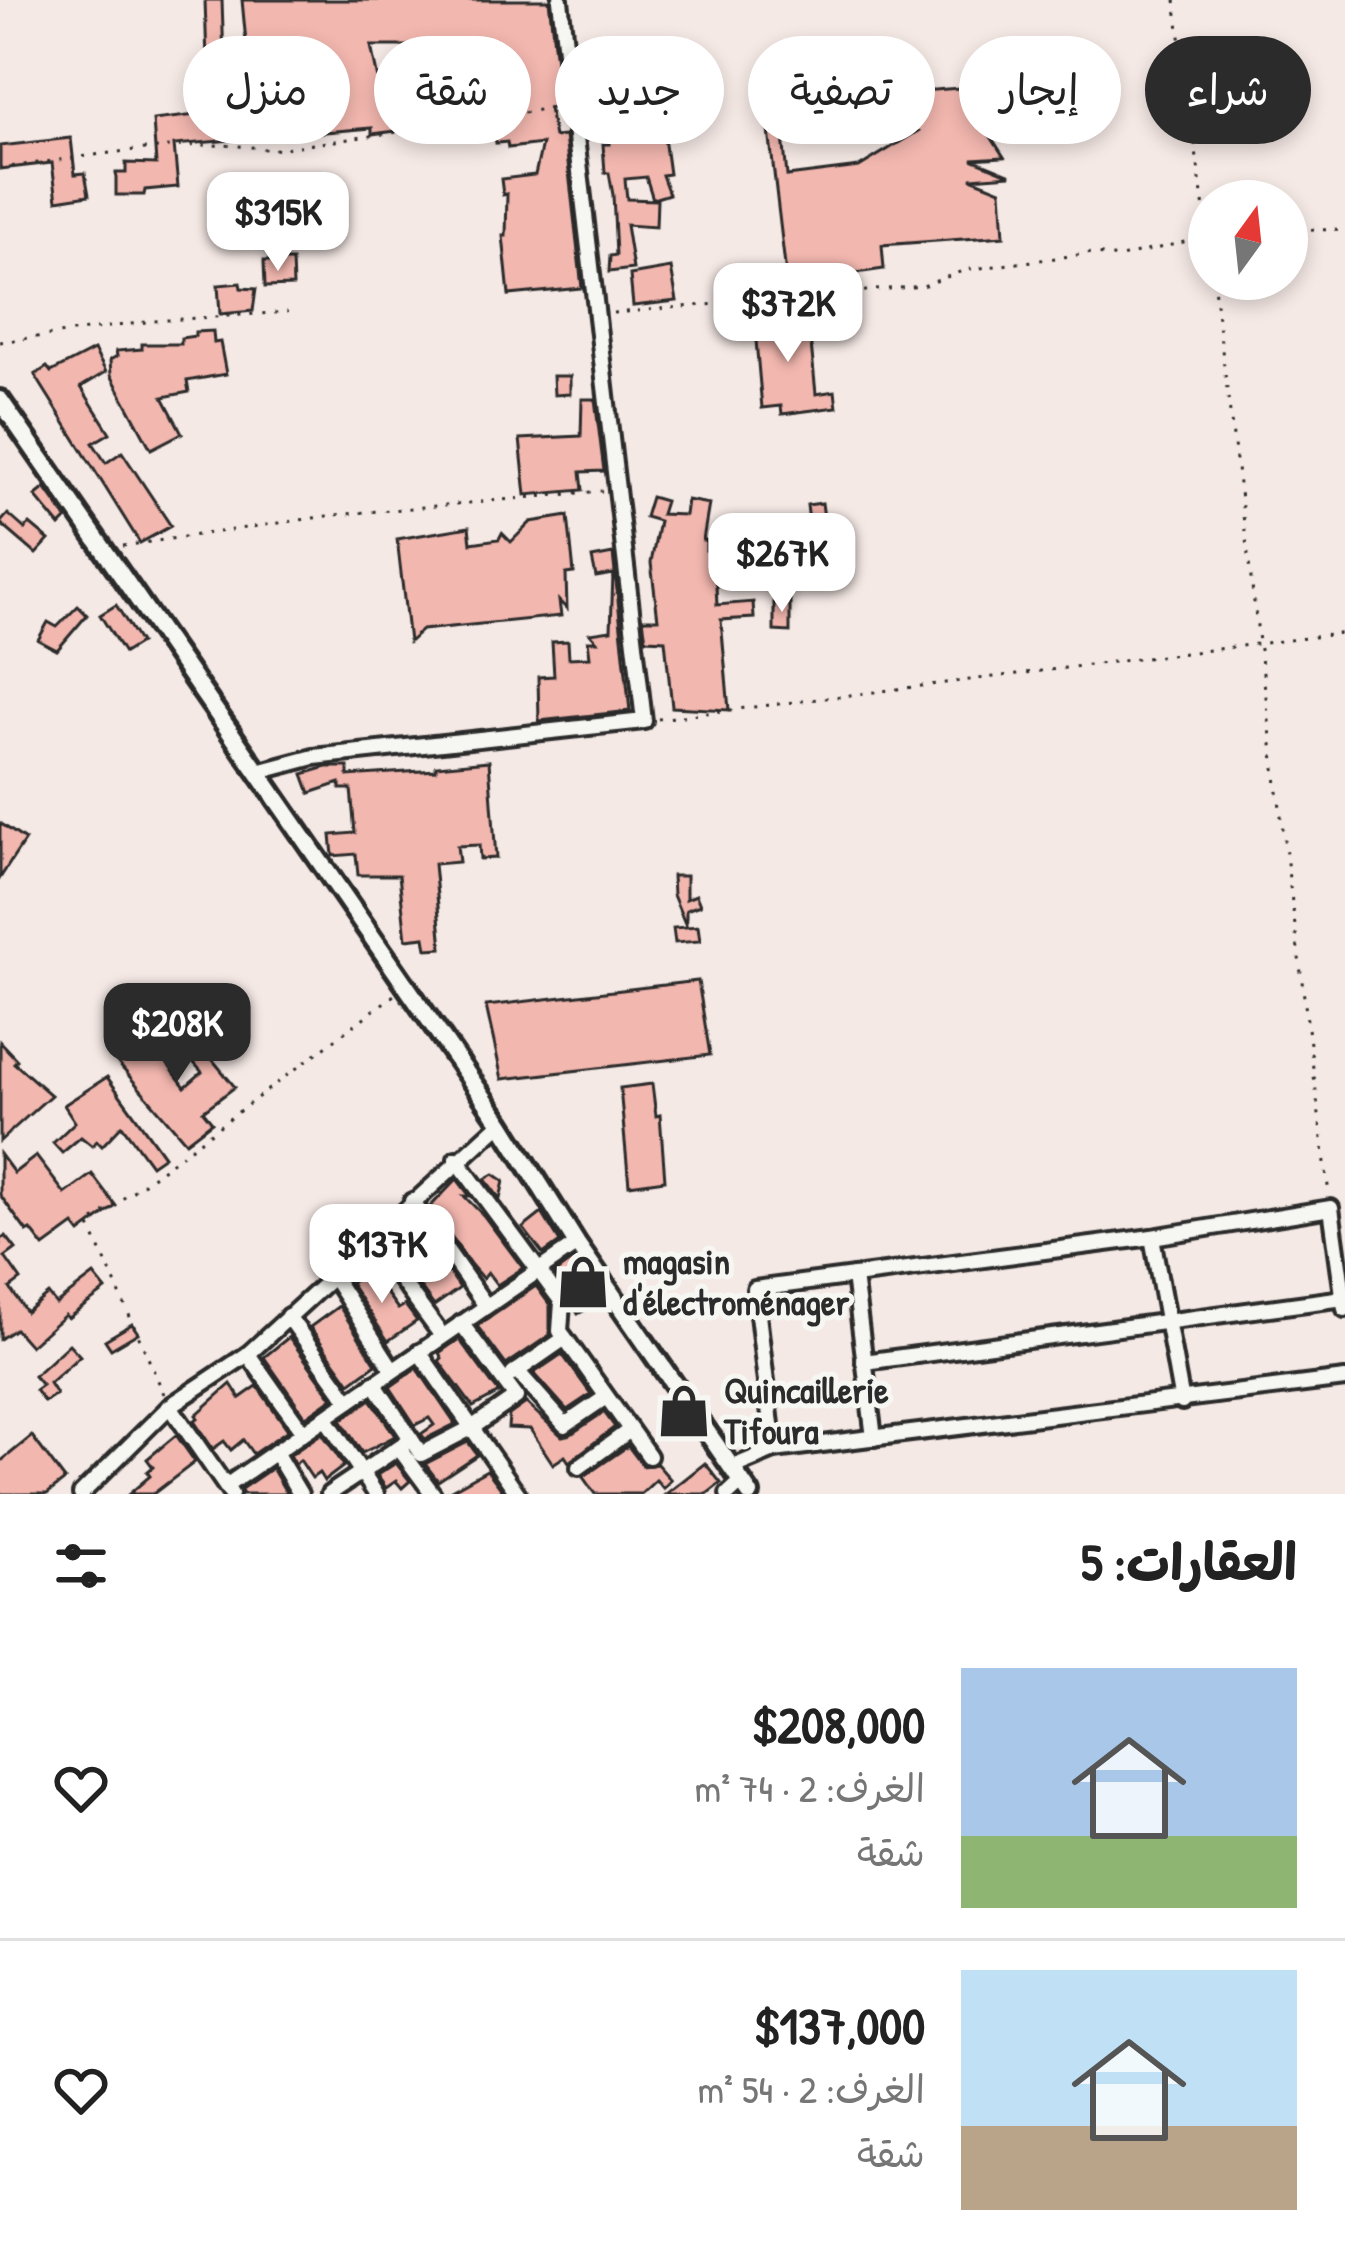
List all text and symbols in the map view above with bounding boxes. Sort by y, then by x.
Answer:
chip: منزل [183,36,350,144]
chip: شقة [374,36,531,144]
chip: جديد [555,36,724,144]
chip: تصفية [748,36,935,144]
chip: إيجار [959,36,1121,144]
chip: شراء [1145,36,1311,144]
pin: $315K [194,172,362,274]
north arrow [1188,180,1308,300]
map controls [1188,180,1308,300]
text: $315K [234,184,322,237]
pin: $372K [704,263,872,365]
text: $372K [740,275,836,328]
pin: $267K [698,513,866,615]
text: $267K [735,525,829,578]
pin: $208K [93,983,261,1085]
text: $208K [131,995,223,1048]
pin: $137K [298,1204,466,1306]
text: $137K [336,1216,428,1269]
place label: magasin d'électroménager [623,1236,849,1327]
shop icon: magasin d'électroménager [554,1253,612,1311]
place label: Quincaillerie Tifoura [723,1365,889,1455]
shop icon: Quincaillerie Tifoura [655,1382,713,1440]
text: العقارات: 5 [1081,1527,1297,1596]
icon: filters [48,1533,114,1599]
text: $208,000 [751,1690,925,1759]
icon: home [1057,1716,1201,1860]
icon: heart [48,1755,114,1821]
text: الغرف: 2 · 74 m² [695,1761,925,1814]
text: شقة [857,1825,925,1878]
text: $137,000 [754,1991,925,2060]
icon: home [1057,2018,1201,2162]
icon: heart [48,2057,114,2123]
text: الغرف: 2 · 54 m² [697,2062,925,2115]
text: شقة [857,2126,925,2179]

